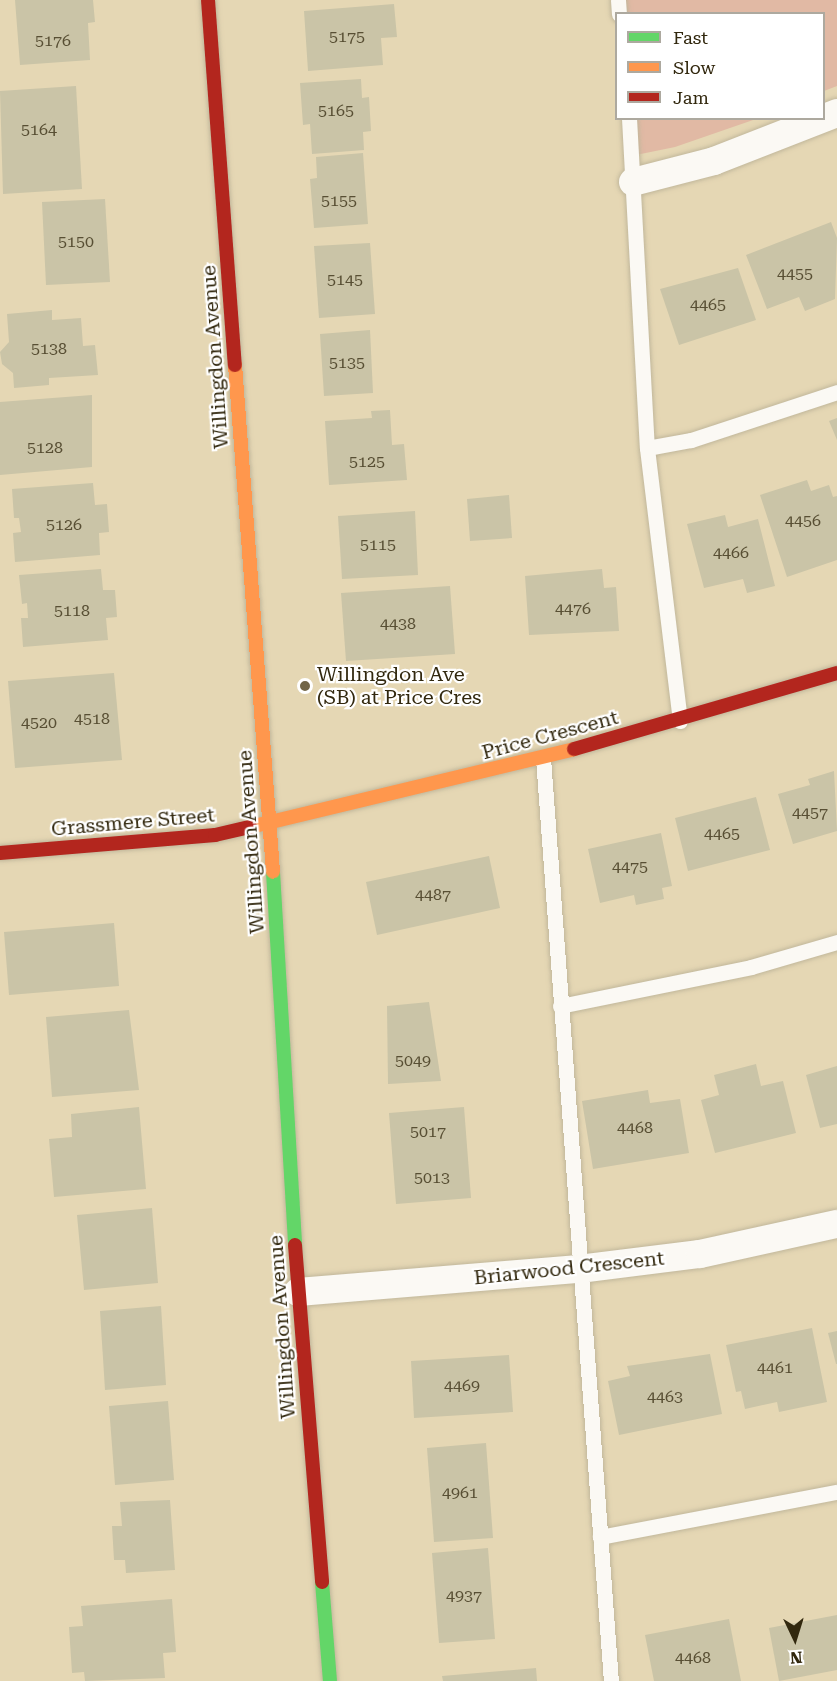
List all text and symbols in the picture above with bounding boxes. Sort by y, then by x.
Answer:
legend [615,12,825,120]
house number: 5175 [329,27,365,47]
text: Fast [673,27,708,48]
house number: 5176 [35,31,71,51]
text: Slow [673,57,715,78]
text: Jam [673,87,709,108]
house number: 5165 [318,101,354,121]
house number: 5164 [21,120,57,140]
house number: 5155 [321,191,357,211]
house number: 5150 [58,232,94,252]
street label: Willingdon Avenue [197,264,233,450]
house number: 4455 [777,264,813,284]
house number: 5145 [327,270,363,290]
house number: 4465 [690,295,726,315]
house number: 5138 [31,339,67,359]
house number: 5135 [329,353,365,373]
house number: 5128 [27,438,63,458]
house number: 5125 [349,452,385,472]
house number: 4456 [785,511,821,531]
house number: 5126 [46,515,82,535]
house number: 5115 [360,535,396,555]
house number: 4466 [713,543,749,563]
house number: 4476 [555,599,591,619]
house number: 5118 [54,601,90,621]
house number: 4438 [380,614,416,634]
place label: Willingdon Ave (SB) at Price Cres [317,662,482,709]
marker: Willingdon Ave (SB) at Price Cres [298,679,312,693]
street label: Price Crescent [479,705,621,765]
house number: 4518 [74,709,110,729]
house number: 4520 [21,713,57,733]
street label: Willingdon Avenue [233,749,269,935]
street label: Grassmere Street [50,803,216,841]
house number: 4457 [792,803,828,823]
house number: 4465 [704,824,740,844]
house number: 4475 [612,857,648,877]
house number: 4487 [415,885,451,905]
house number: 5049 [395,1051,431,1071]
house number: 4468 [617,1118,653,1138]
house number: 5017 [410,1122,446,1142]
house number: 5013 [414,1168,450,1188]
street label: Willingdon Avenue [264,1234,300,1420]
street label: Briarwood Crescent [473,1246,665,1290]
house number: 4461 [757,1358,793,1378]
house number: 4469 [444,1376,480,1396]
house number: 4463 [647,1387,683,1407]
house number: 4961 [442,1483,478,1503]
house number: 4937 [446,1586,482,1606]
north arrow [765,1609,825,1669]
house number: 4468 [675,1648,711,1668]
text: N [789,1648,803,1667]

